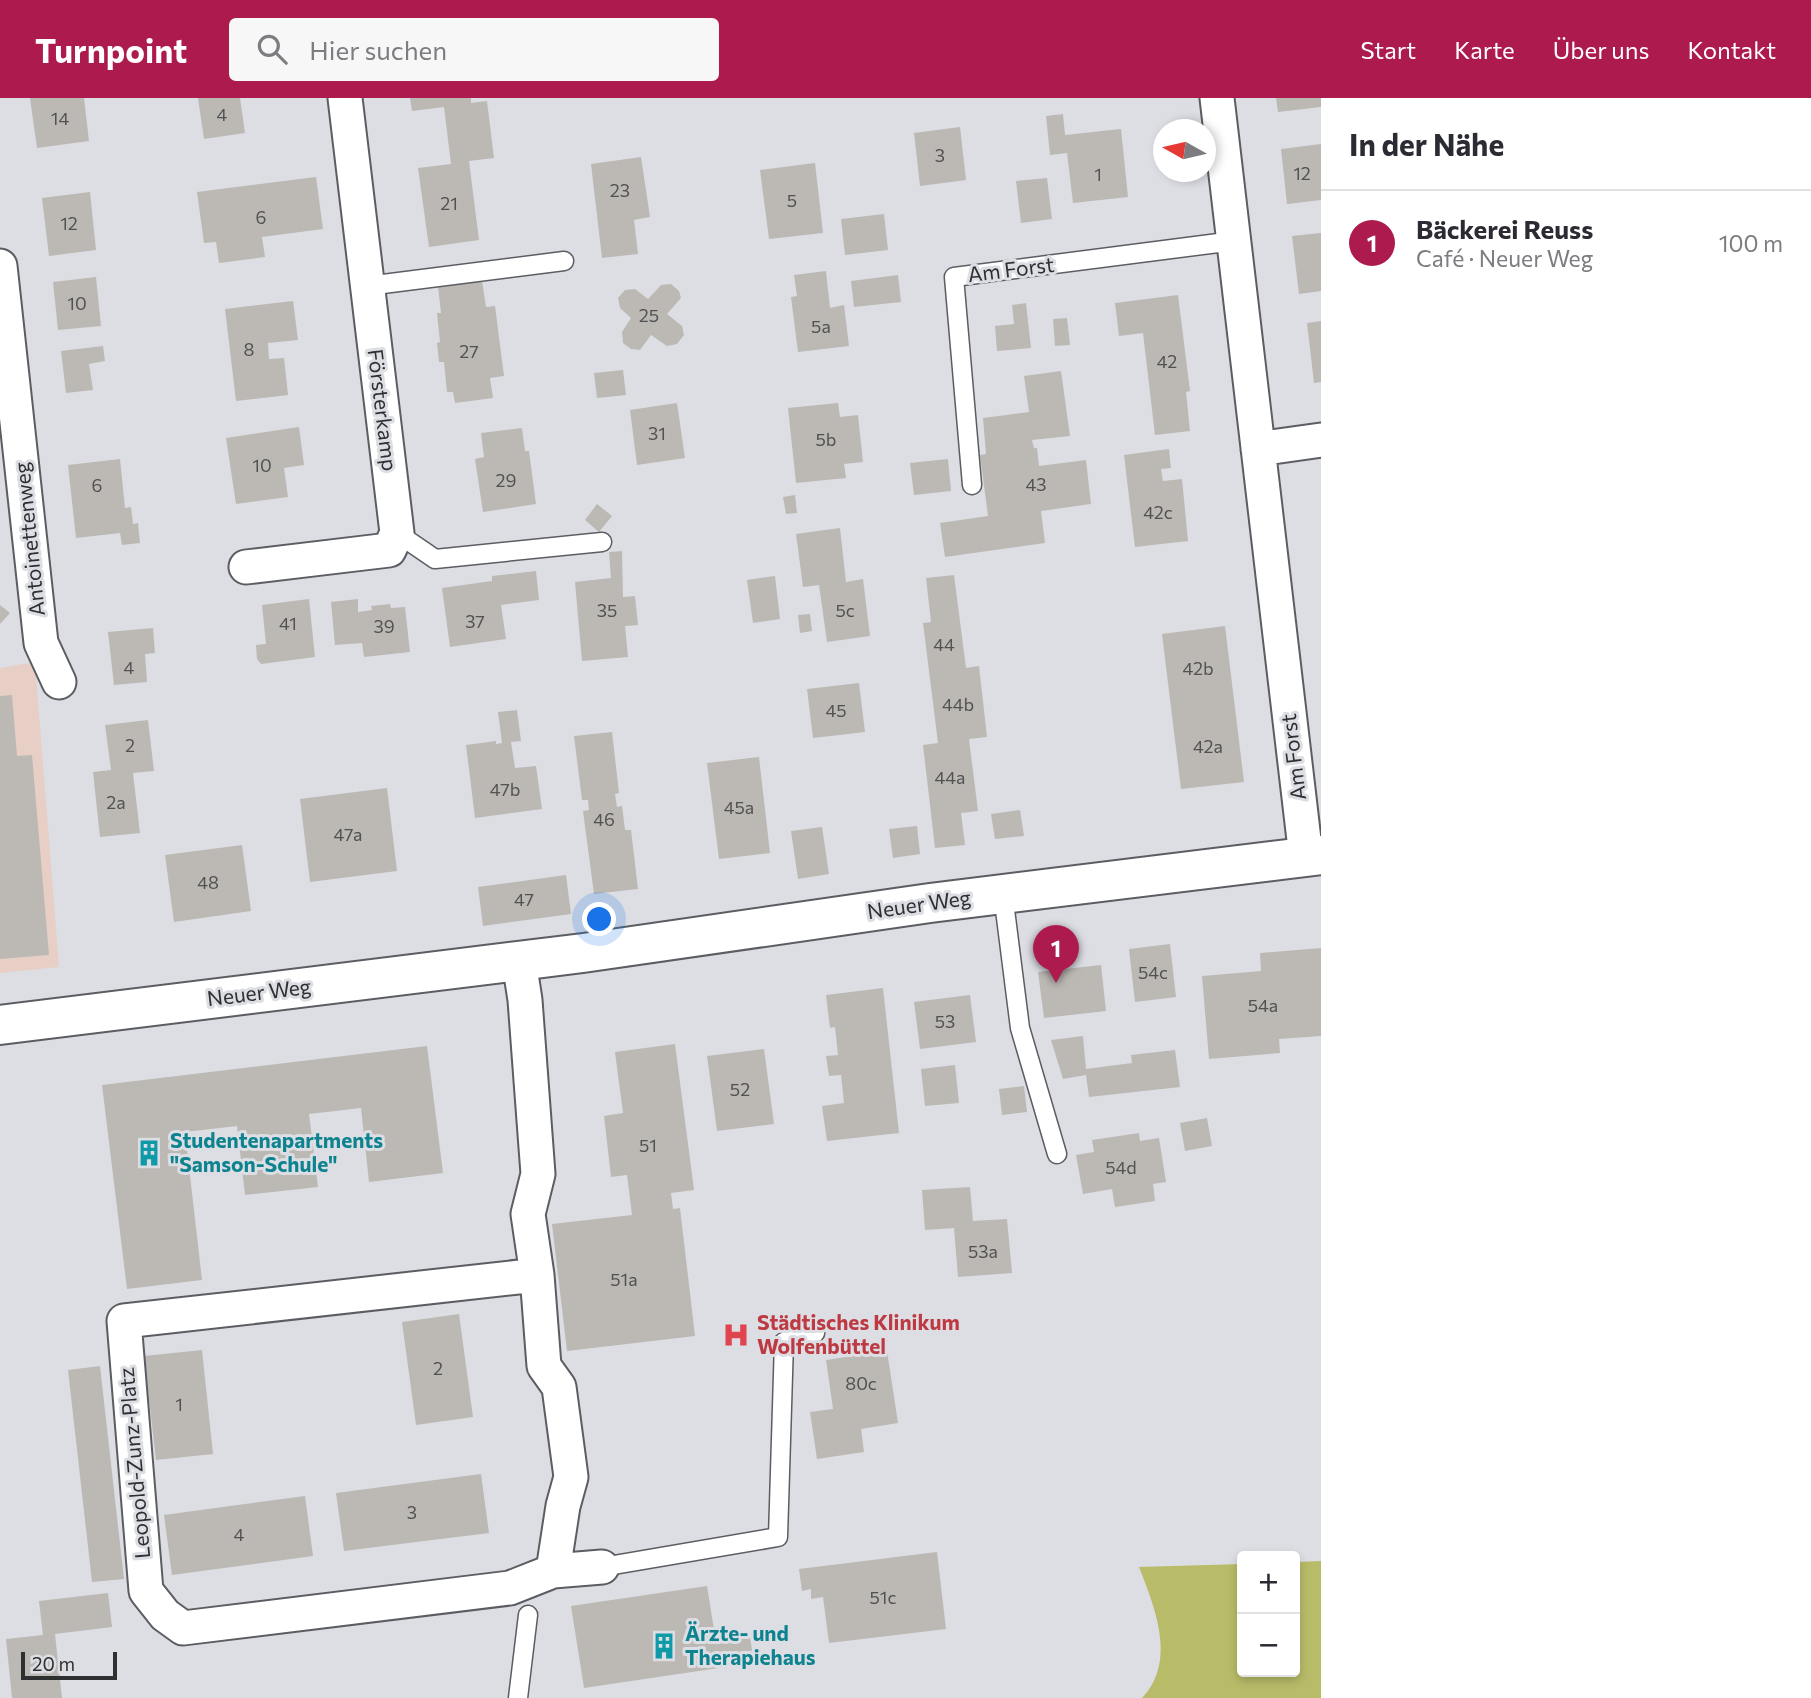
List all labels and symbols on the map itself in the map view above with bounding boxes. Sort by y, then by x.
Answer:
house number: 4 [217,103,228,125]
house number: 14 [51,107,69,129]
north arrow [1153,119,1216,182]
house number: 3 [935,144,945,166]
house number: 12 [1293,162,1311,184]
house number: 1 [1094,163,1102,185]
house number: 23 [610,179,630,201]
house number: 5 [787,189,797,211]
house number: 21 [440,192,458,214]
house number: 6 [256,206,266,228]
house number: 12 [60,212,78,234]
street label: Am Forst [966,251,1056,286]
house number: 10 [67,292,87,314]
house number: 25 [639,304,659,326]
house number: 5a [811,315,831,337]
house number: 8 [244,338,255,360]
house number: 27 [459,340,479,362]
street label: Försterkamp [364,347,403,472]
house number: 42 [1157,350,1177,372]
house number: 31 [648,422,666,444]
house number: 5b [816,428,837,450]
house number: 10 [252,454,272,476]
street label: Antoinettenweg [8,461,49,617]
house number: 29 [496,469,516,491]
house number: 43 [1025,473,1047,495]
house number: 6 [92,474,102,496]
house number: 42c [1143,501,1173,523]
house number: 35 [597,599,617,621]
house number: 5c [835,599,855,621]
house number: 37 [465,610,485,632]
house number: 41 [279,612,297,634]
house number: 39 [373,615,395,637]
house number: 44 [933,633,955,655]
house number: 4 [124,656,135,678]
house number: 42b [1182,657,1214,679]
house number: 44b [942,693,974,715]
house number: 45 [825,699,847,721]
street label: Am Forst [1275,712,1310,802]
house number: 2 [125,734,135,756]
house number: 42a [1193,735,1223,757]
house number: 44a [934,766,966,788]
house number: 47b [490,778,520,800]
house number: 2a [106,791,126,813]
house number: 45a [724,796,754,818]
house number: 46 [593,808,615,830]
house number: 47a [333,823,363,845]
house number: 48 [197,871,219,893]
street label: Neuer Weg [865,884,972,923]
house number: 47 [514,888,534,910]
your location [582,902,616,936]
pin: 1 [1033,925,1079,983]
house number: 54c [1138,961,1168,983]
street label: Neuer Weg [205,973,312,1010]
house number: 54a [1248,994,1278,1016]
house number: 53 [935,1010,955,1032]
house number: 52 [730,1078,750,1100]
place label: Studentenapartments "Samson-Schule" [170,1127,383,1176]
house number: 51 [639,1134,657,1156]
building icon: Studentenapartments "Samson-Schule" [134,1138,164,1168]
house number: 54d [1105,1156,1137,1178]
house number: 53a [968,1240,998,1262]
house number: 51a [610,1268,638,1290]
place label: Städtisches Klinikum Wolfenbüttel [757,1309,960,1358]
hospital icon: Städtisches Klinikum Wolfenbüttel [721,1320,751,1350]
house number: 2 [433,1357,443,1379]
street label: Leopold-Zunz-Platz [113,1367,154,1560]
house number: 80c [845,1372,877,1394]
house number: 1 [175,1393,183,1415]
house number: 3 [407,1501,417,1523]
house number: 4 [234,1523,245,1545]
house number: 51c [870,1586,897,1608]
place label: Ärzte- und Therapiehaus [685,1620,816,1669]
building icon: Ärzte- und Therapiehaus [649,1631,679,1661]
scale bar [21,1649,117,1681]

